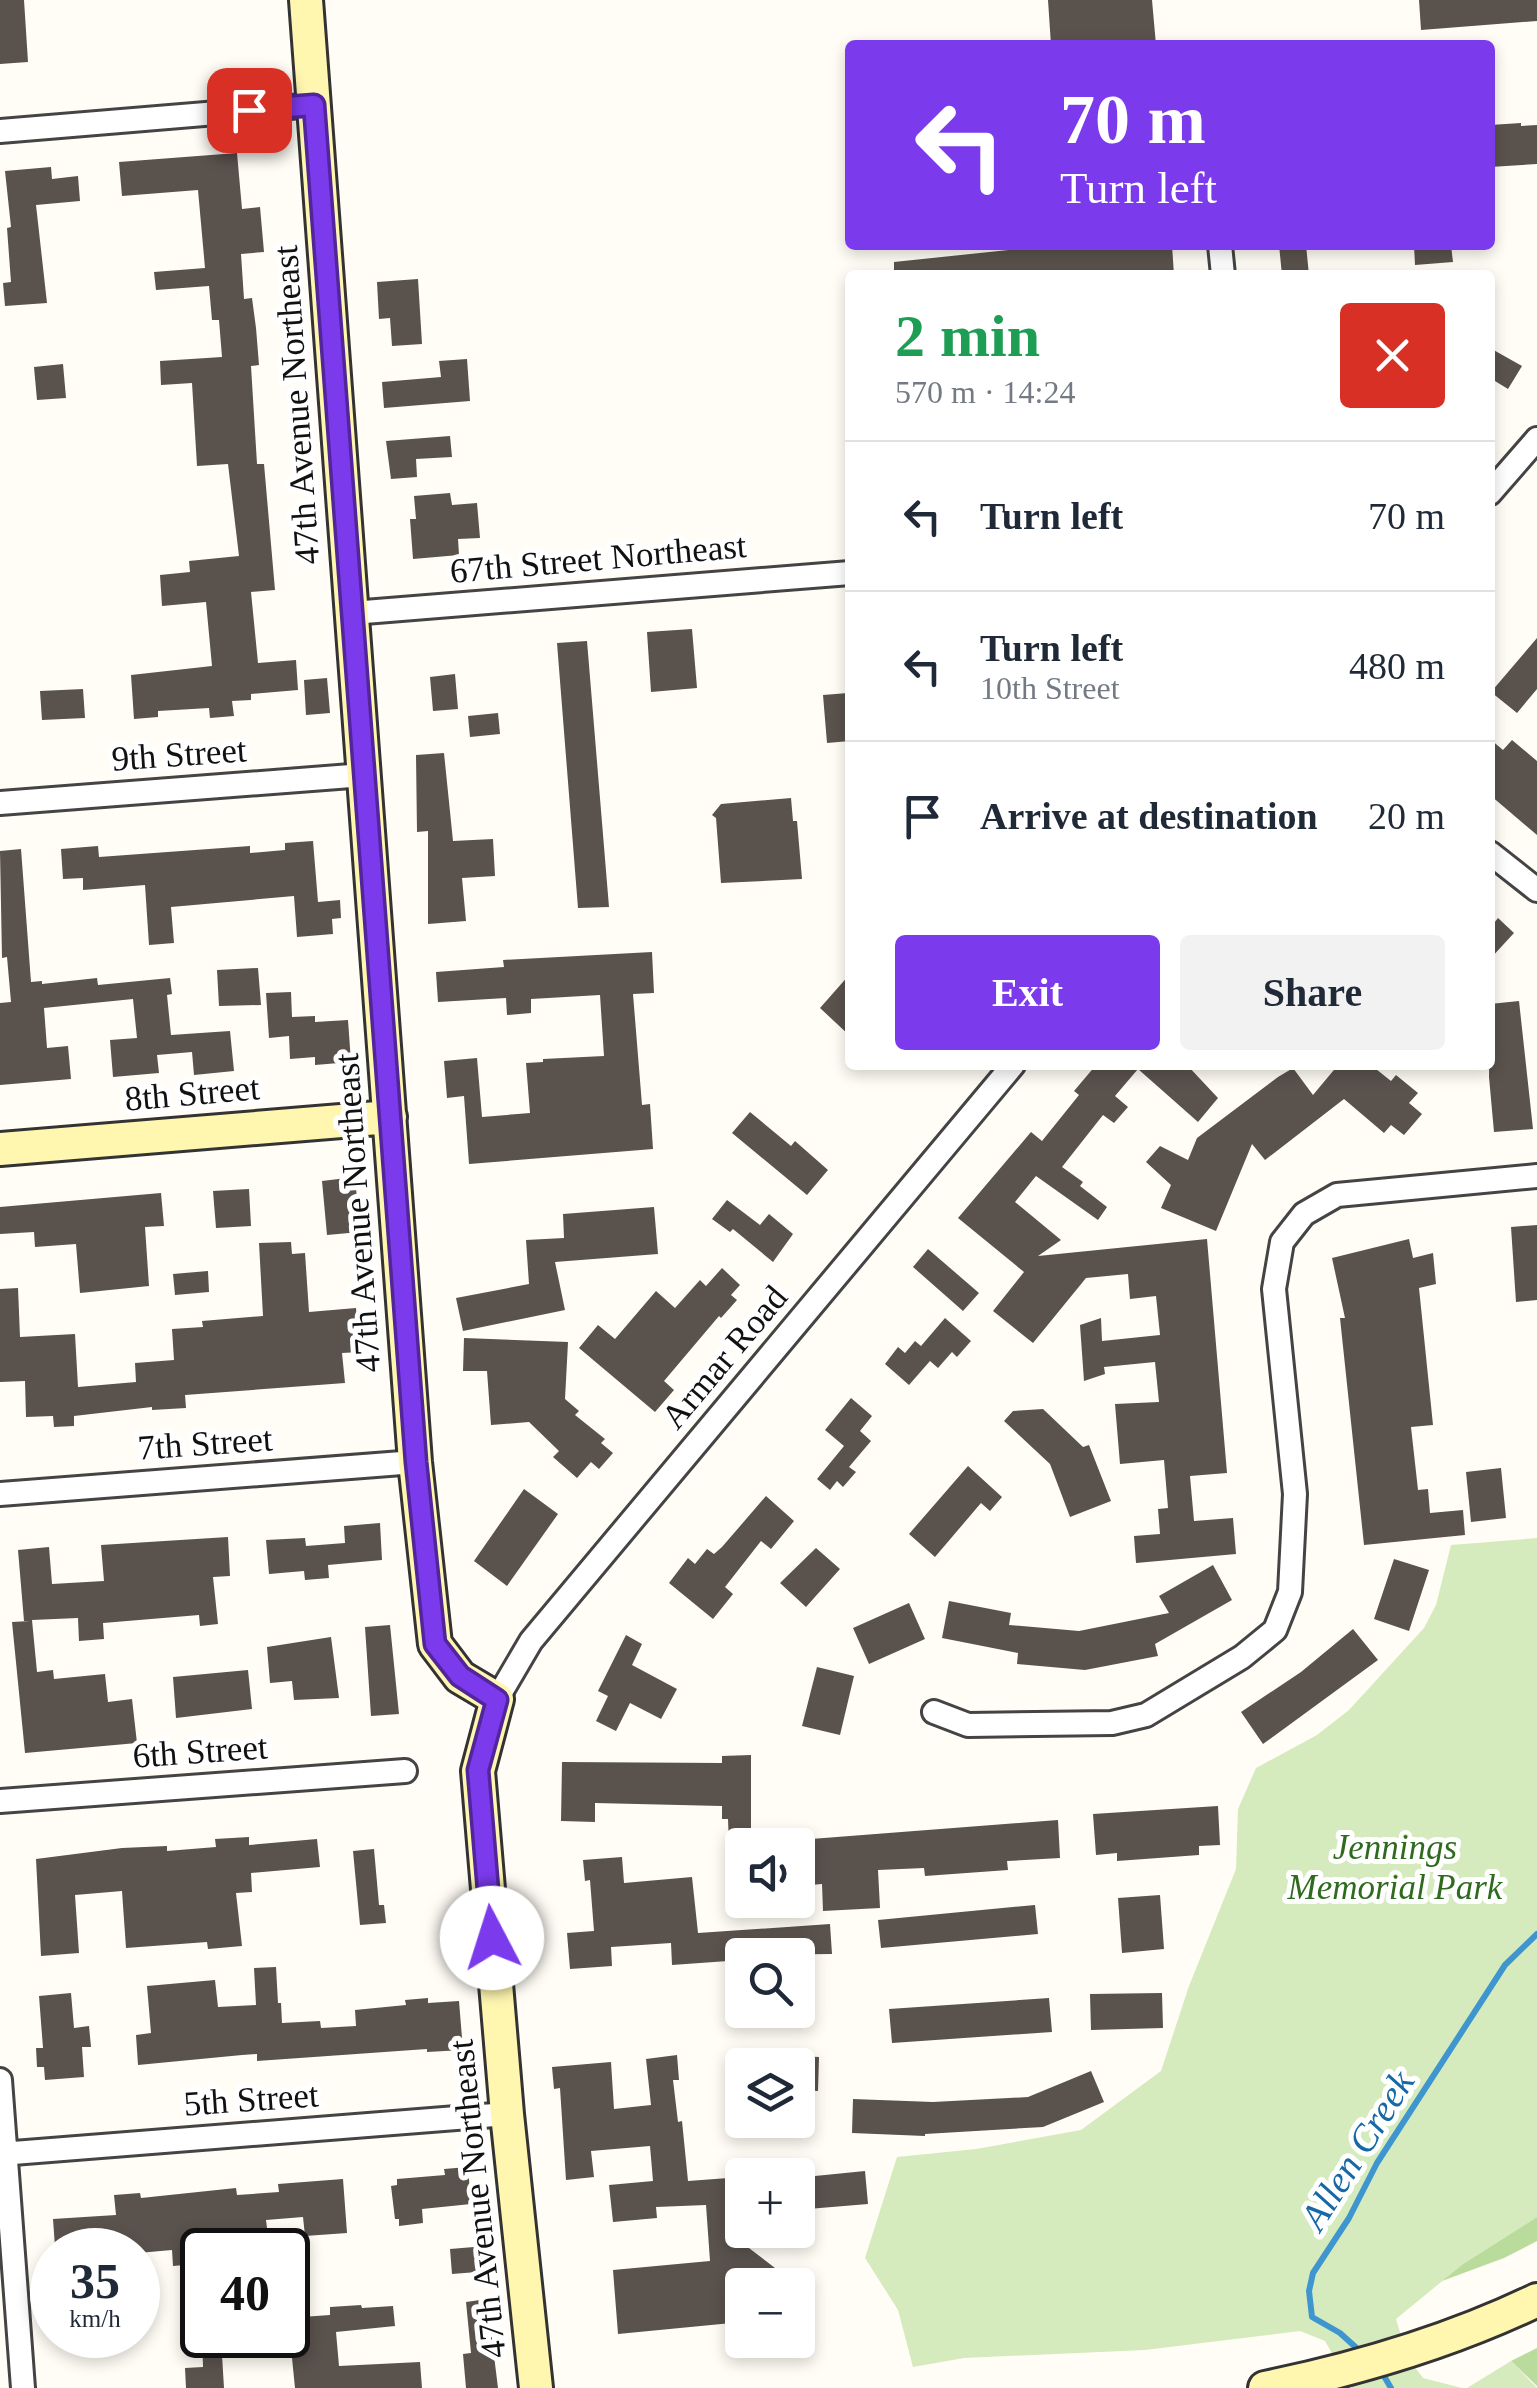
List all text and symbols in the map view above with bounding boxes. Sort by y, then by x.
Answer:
pin [207,68,292,153]
icon: left [895,80,1025,210]
text: 70 m [1060,81,1206,158]
icon: arrive [222,83,277,138]
text: Turn left [1060,163,1217,213]
street label: 47th Avenue Northeast [266,244,327,566]
text: 2 min [895,303,1040,369]
button: close [1340,303,1445,408]
text: 570 m · 14:24 [895,374,1075,410]
icon: left [895,489,950,544]
text: Turn left [980,495,1123,537]
text: 70 m [1368,495,1445,537]
street label: 67th Street Northeast [448,526,748,591]
text: Turn left [980,627,1123,669]
icon: left [895,639,950,694]
text: 480 m [1349,645,1445,687]
text: 10th Street [980,670,1120,706]
street label: 9th Street [110,730,248,779]
icon: arrive [895,789,950,844]
text: Arrive at destination [980,795,1318,837]
text: 20 m [1368,795,1445,837]
button: Exit [895,935,1160,1050]
button: Share [1180,935,1445,1050]
street label: 47th Avenue Northeast [327,1052,388,1374]
street label: 8th Street [123,1068,261,1119]
street label: Armar Road [654,1278,796,1436]
street label: 7th Street [136,1419,274,1468]
street label: 6th Street [131,1727,269,1776]
map controls [725,1828,815,2358]
button: sound [725,1828,815,1918]
park label: Jennings Memorial Park [1287,1828,1504,1907]
position arrow [440,1886,544,1990]
button: search [725,1938,815,2028]
street label: 47th Avenue Northeast [441,2037,514,2360]
button: layers [725,2048,815,2138]
water label: Allen Creek [1290,2062,1423,2240]
street label: 5th Street [182,2075,320,2124]
button: + [725,2158,815,2248]
speed limit sign: 40 [180,2228,310,2358]
text: 35 [70,2253,120,2309]
button: − [725,2268,815,2358]
text: km/h [69,2305,121,2332]

